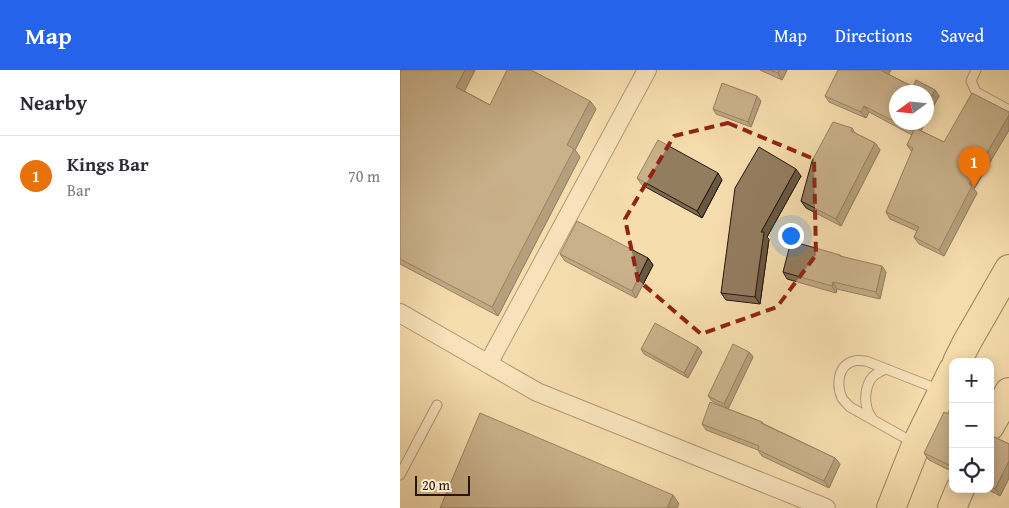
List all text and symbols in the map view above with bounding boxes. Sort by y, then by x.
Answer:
text: Map [25,18,72,53]
text: Map [774,22,807,49]
text: Directions [835,22,912,49]
text: Saved [940,22,984,49]
north arrow [889,85,934,130]
text: Nearby [20,87,87,118]
pin: 1 [958,146,990,187]
text: Kings Bar [67,150,149,178]
text: 1 [32,164,40,188]
text: 70 m [348,164,380,188]
text: Bar [67,178,90,202]
your location [778,223,804,249]
map controls [949,358,994,493]
button: + [949,358,994,403]
button: − [949,403,994,448]
button: locate [949,448,994,493]
scale bar [415,473,470,496]
text: 20 m [422,475,450,495]

